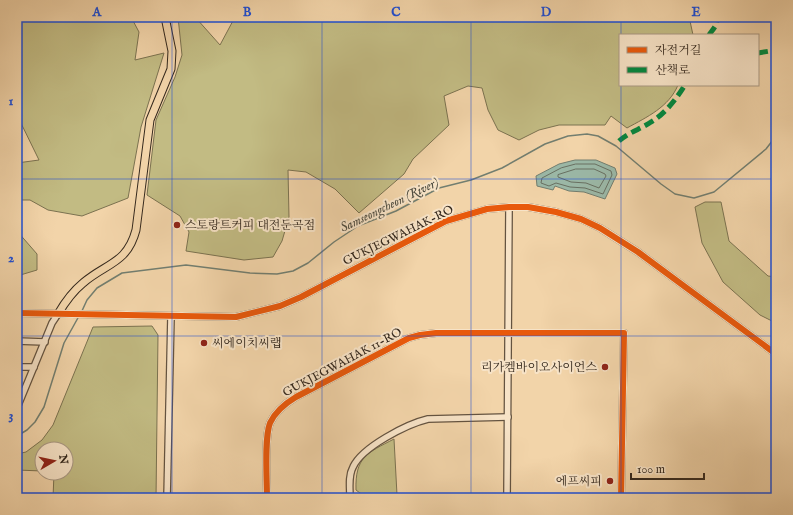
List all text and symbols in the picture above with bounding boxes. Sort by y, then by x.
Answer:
text: A [92,4,103,21]
text: B [243,4,252,21]
text: C [391,4,401,21]
text: D [541,4,552,21]
text: E [691,4,701,21]
legend [619,34,759,86]
text: 자전거길 [655,43,701,58]
text: 산책로 [655,63,690,78]
text: 1 [9,93,14,110]
water label: Samseongcheon (River) [337,174,442,238]
street label: GUKJEGWAHAK-RO [340,202,457,270]
place label: 스토랑트커피 대전둔곡점 [185,218,315,233]
marker: 스토랑트커피 대전둔곡점 [172,220,182,230]
text: 2 [8,250,14,267]
street label: GUKJEGWAHAK 11-RO [280,325,405,401]
place label: 씨에이치씨랩 [212,336,282,351]
marker: 씨에이치씨랩 [199,338,209,348]
place label: 리가켐바이오사이언스 [481,360,597,375]
marker: 리가켐바이오사이언스 [600,362,610,372]
text: 3 [9,407,14,424]
north arrow [34,441,74,481]
text: N [55,453,71,466]
scale bar [631,455,704,481]
text: 100 m [637,462,665,477]
place label: 에프씨피 [556,474,602,489]
marker: 에프씨피 [605,476,615,486]

